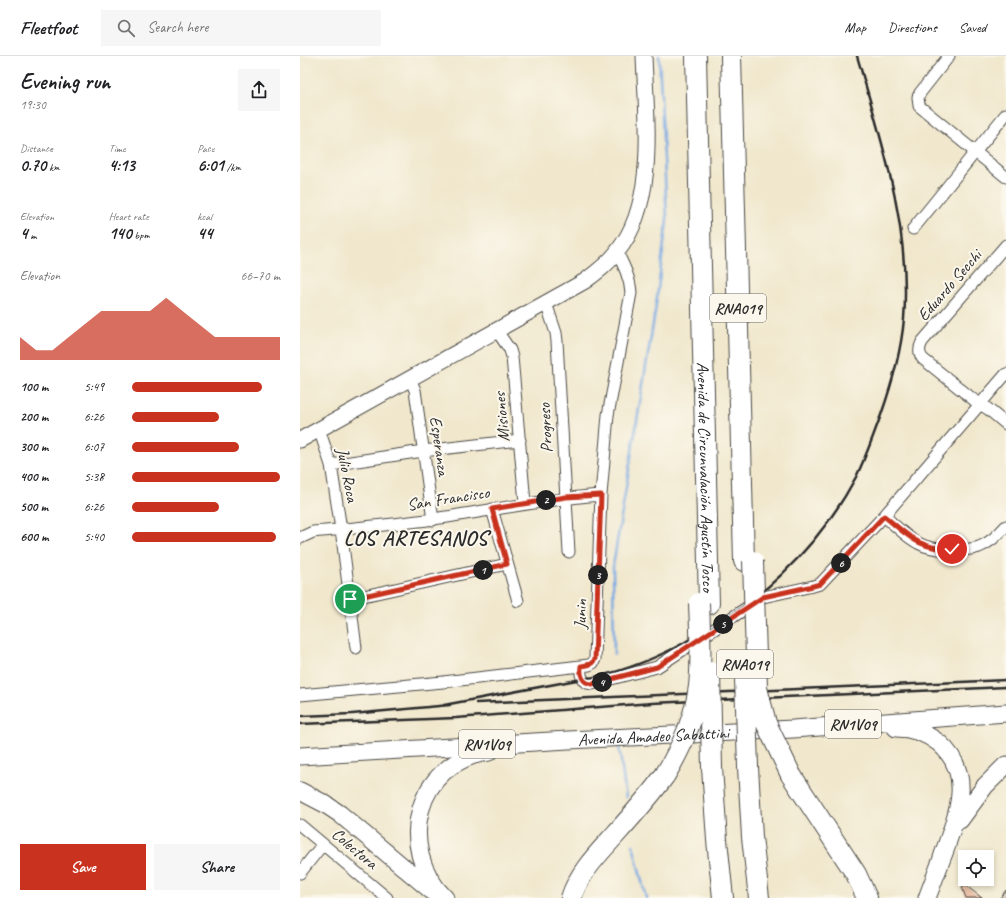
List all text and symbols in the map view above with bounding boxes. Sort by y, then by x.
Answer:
search box [101,10,381,46]
text: Fleetfoot [20,16,77,40]
icon: search [115,17,137,39]
text: Search here [147,18,208,37]
text: Map [845,19,866,36]
text: Directions [888,19,937,36]
text: Saved [959,19,986,36]
text: Evening run [20,68,110,96]
button: share [238,69,280,111]
text: 19:30 [20,97,46,113]
text: Distance [20,141,53,155]
text: Time [109,141,126,155]
text: Pace [197,141,214,155]
text: 0.70 [20,155,46,176]
text: 4:13 [109,155,135,176]
text: 6:01 [197,155,224,176]
text: km [46,160,60,174]
text: /km [224,160,241,174]
text: Elevation [20,209,54,223]
text: Heart rate [109,209,149,223]
text: kcal [197,209,212,223]
text: 4 [20,223,28,244]
text: 140 [109,223,132,244]
text: 44 [197,223,213,244]
text: m [28,228,36,242]
text: bpm [132,228,149,242]
street label: Eduardo Secchi [913,244,987,325]
text: Elevation [20,268,60,284]
text: 66–70 m [240,268,280,284]
road number: RNA019 [710,294,766,322]
street label: Avenida de Circunvalación Agustín Tosco [692,362,719,594]
text: 100 m [20,379,48,395]
text: 5:49 [84,379,104,395]
street label: Misiones [489,389,514,443]
street label: Progreso [534,402,557,453]
text: 200 m [20,409,48,425]
text: 6:26 [84,409,104,425]
street label: Esperanza [425,415,454,479]
text: 300 m [20,439,48,455]
text: 6:07 [84,439,104,455]
street label: Julio Roca [332,445,363,505]
text: 400 m [20,469,48,485]
text: 5:38 [84,469,104,485]
street label: San Francisco [406,481,492,515]
pin: 2 [536,490,556,510]
text: 2 [544,493,548,507]
text: 500 m [20,499,48,515]
text: 6:26 [84,499,104,515]
district label: LOS ARTESANOS [344,525,492,551]
text: 600 m [20,529,48,545]
text: 5:40 [84,529,104,545]
pin [935,532,969,566]
icon: check [941,538,963,560]
pin: 6 [831,553,851,573]
text: 6 [838,556,844,570]
pin: 1 [473,560,493,580]
text: 1 [481,563,485,577]
pin: 3 [588,565,608,585]
text: 3 [596,568,600,582]
pin [333,582,367,616]
icon: arrive [339,588,361,610]
street label: Junin [569,598,592,630]
pin: 5 [713,614,733,634]
text: 5 [721,617,725,631]
road number: RNA019 [717,650,773,678]
pin: 4 [592,672,612,692]
text: 4 [600,675,604,689]
road number: RN1V09 [825,710,881,738]
street label: Avenida Amadeo Sabattini [577,722,731,751]
road number: RN1V09 [459,730,515,758]
street label: Colectora [327,823,383,875]
button: Save [20,844,146,890]
button: Share [154,844,280,890]
map controls [958,850,994,886]
button: locate [958,850,994,886]

